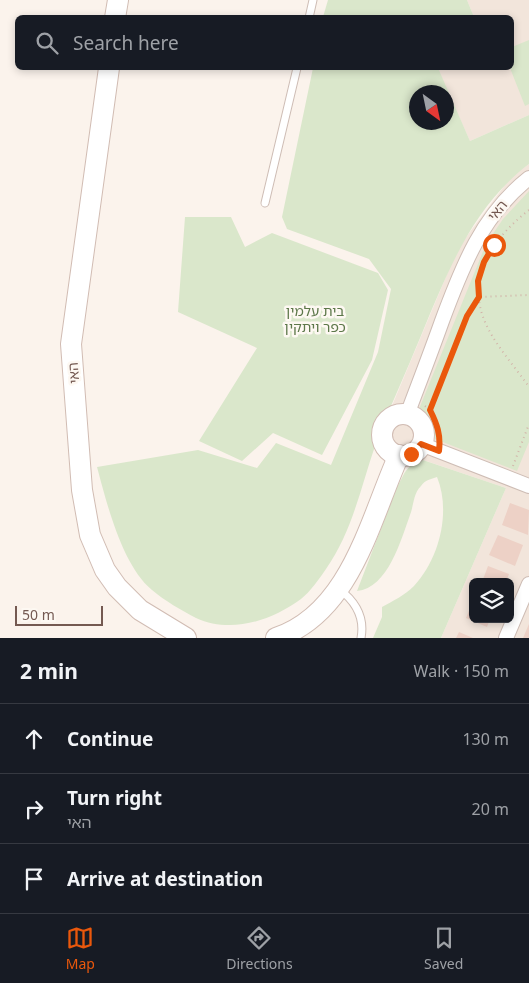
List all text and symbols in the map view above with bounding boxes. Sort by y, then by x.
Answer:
search box [15,15,514,70]
icon: search [33,29,61,57]
text: Search here [73,30,179,56]
north arrow [409,85,454,130]
street label: האי [483,196,511,224]
route start [483,234,506,257]
park label: בית עלמין כפר ויתקין [284,301,346,336]
street label: האי [63,362,83,384]
route end [400,443,423,466]
map controls [469,578,514,623]
button: layers [469,578,514,623]
scale bar [15,603,102,626]
text: 50 m [22,605,55,624]
text: 2 min [20,657,78,685]
text: Walk · 150 m [414,660,509,682]
icon: ahead [20,725,48,753]
text: Continue [67,726,153,752]
text: 130 m [462,728,509,750]
text: Turn right [67,785,162,811]
icon: right [20,795,48,823]
text: 20 m [472,798,509,820]
text: האי [67,811,92,833]
icon: arrive [20,865,48,893]
text: Arrive at destination [67,866,263,892]
tab: Map [66,924,95,973]
tab: Directions [226,924,293,973]
tab: Saved [424,924,463,973]

